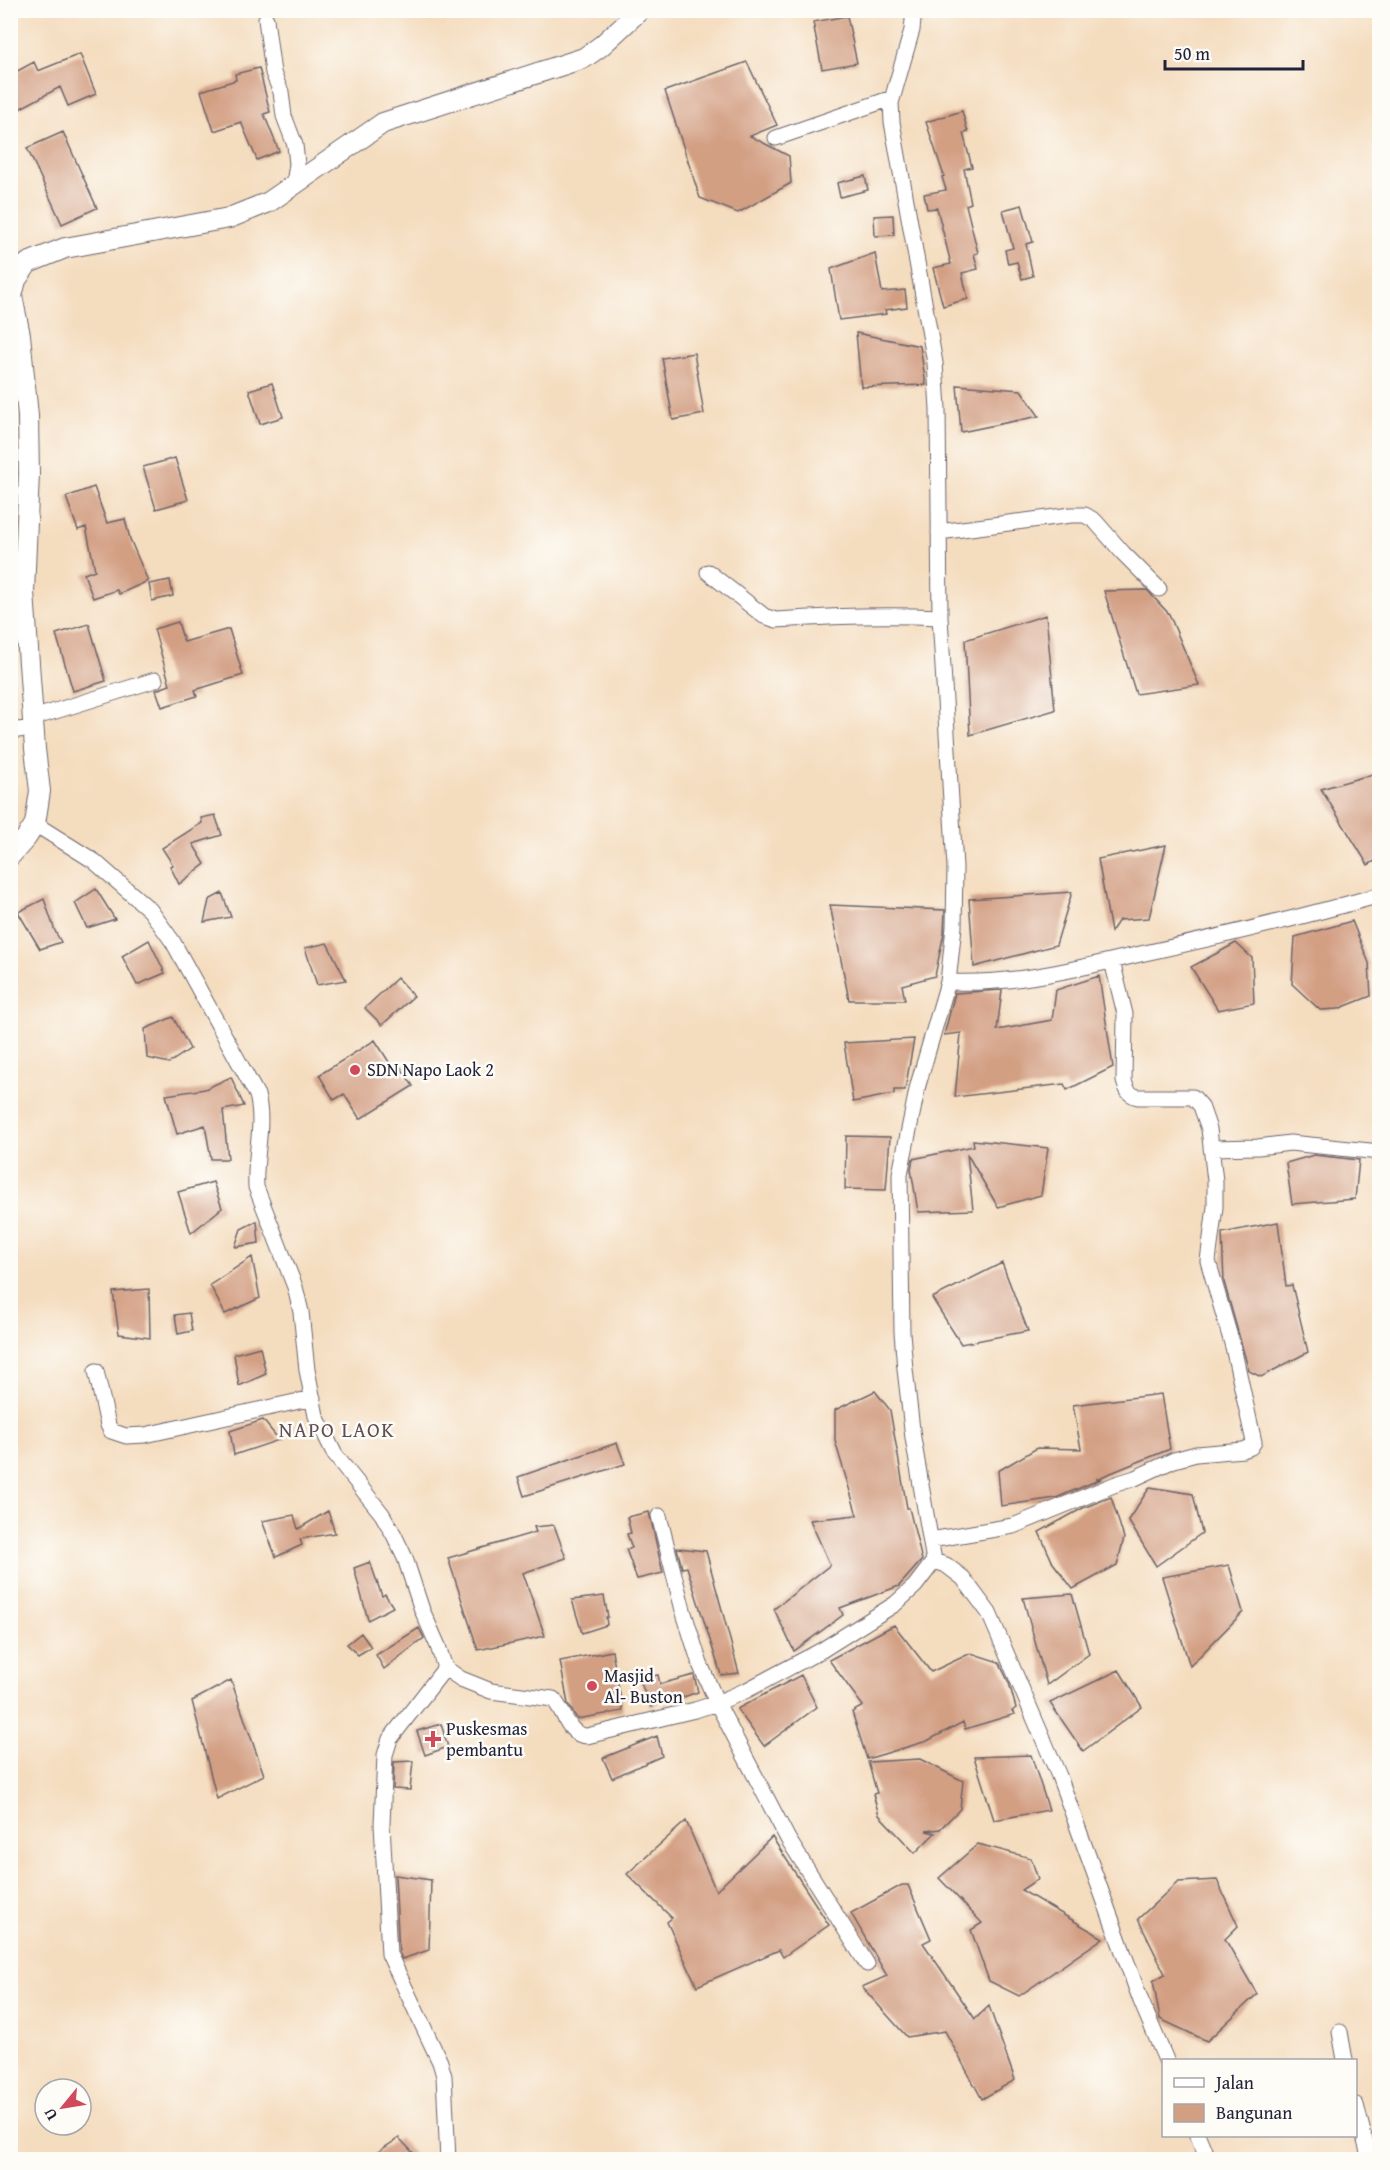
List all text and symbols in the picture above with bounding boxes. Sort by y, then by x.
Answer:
scale bar [1165,33,1303,71]
text: 50 m [1174,40,1210,67]
place label: SDN Napo Laok 2 [367,1056,494,1083]
marker: SDN Napo Laok 2 [348,1063,362,1077]
district label: NAPO LAOK [279,1414,395,1445]
place label: Masjid Al- Buston [604,1662,683,1710]
marker: Masjid Al- Buston [585,1679,599,1693]
place label: Puskesmas pembantu [446,1715,527,1763]
marker: Puskesmas pembantu [424,1730,442,1748]
legend [1162,2059,1357,2137]
text: Jalan [1214,2069,1254,2096]
north arrow [33,2077,93,2137]
text: Bangunan [1216,2099,1292,2126]
text: U [37,2104,63,2125]

